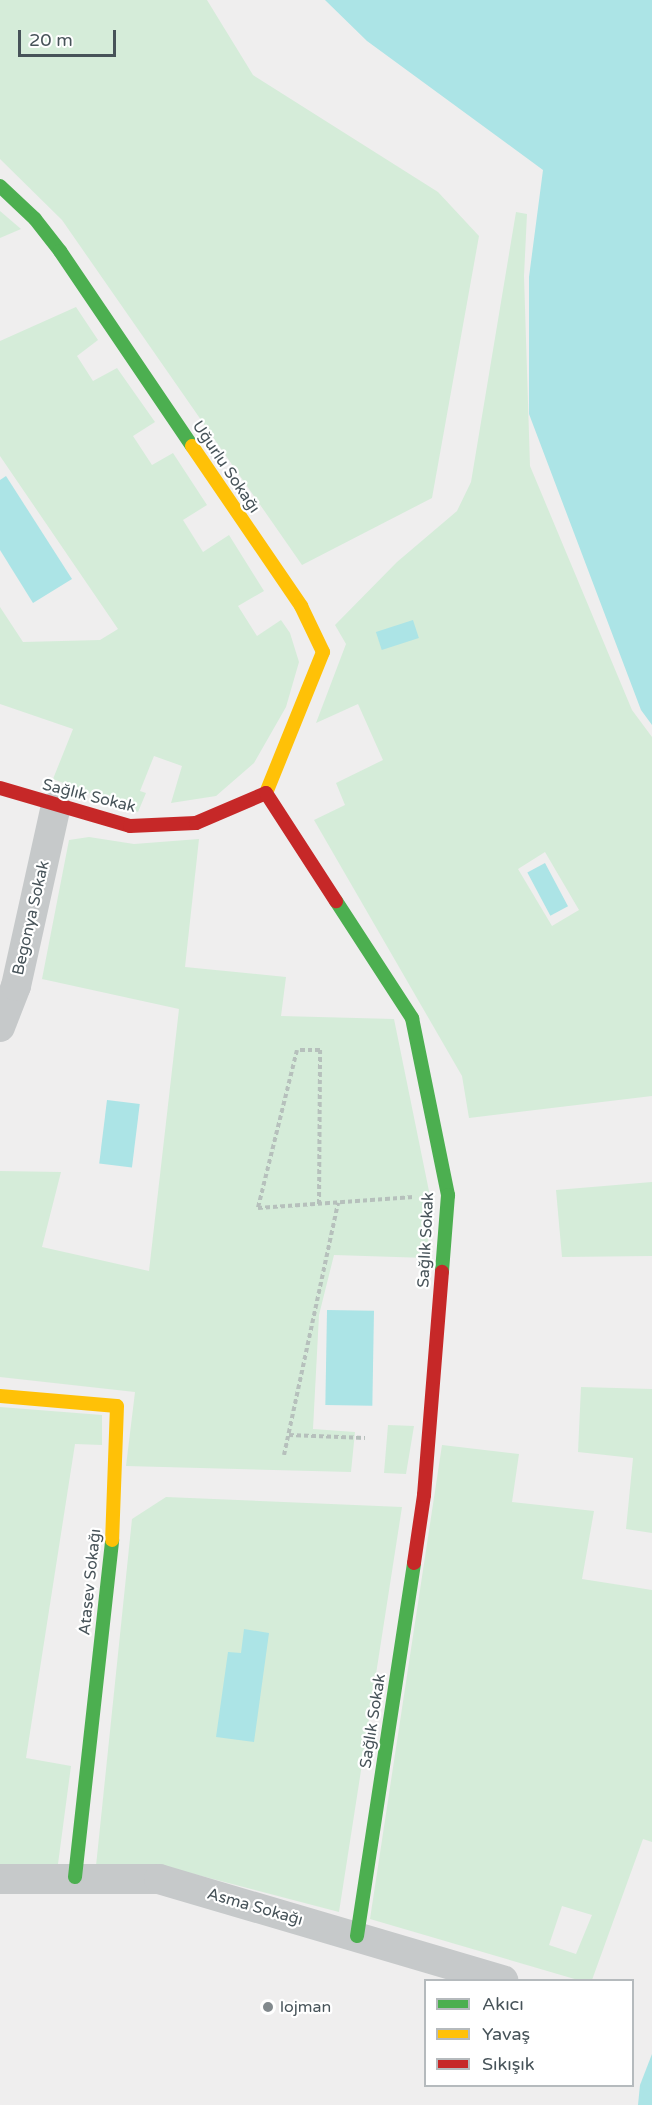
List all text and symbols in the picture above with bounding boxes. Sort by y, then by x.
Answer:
scale bar [21,18,118,56]
text: 20 m [29,29,73,51]
street label: Uğurlu Sokağı [188,417,264,517]
street label: Sağlık Sokak [40,775,138,817]
street label: Begonya Sokak [8,859,54,977]
street label: Sağlık Sokak [414,1192,438,1288]
street label: Atasev Sokağı [75,1528,105,1636]
street label: Sağlık Sokak [356,1672,390,1770]
street label: Asma Sokağı [205,1884,305,1930]
legend [424,1979,634,2087]
text: Akıcı [482,1993,524,2015]
place label: lojman [280,1997,331,2017]
marker: lojman [261,2000,275,2014]
text: Yavaş [482,2023,530,2045]
text: Sıkışık [482,2053,535,2075]

